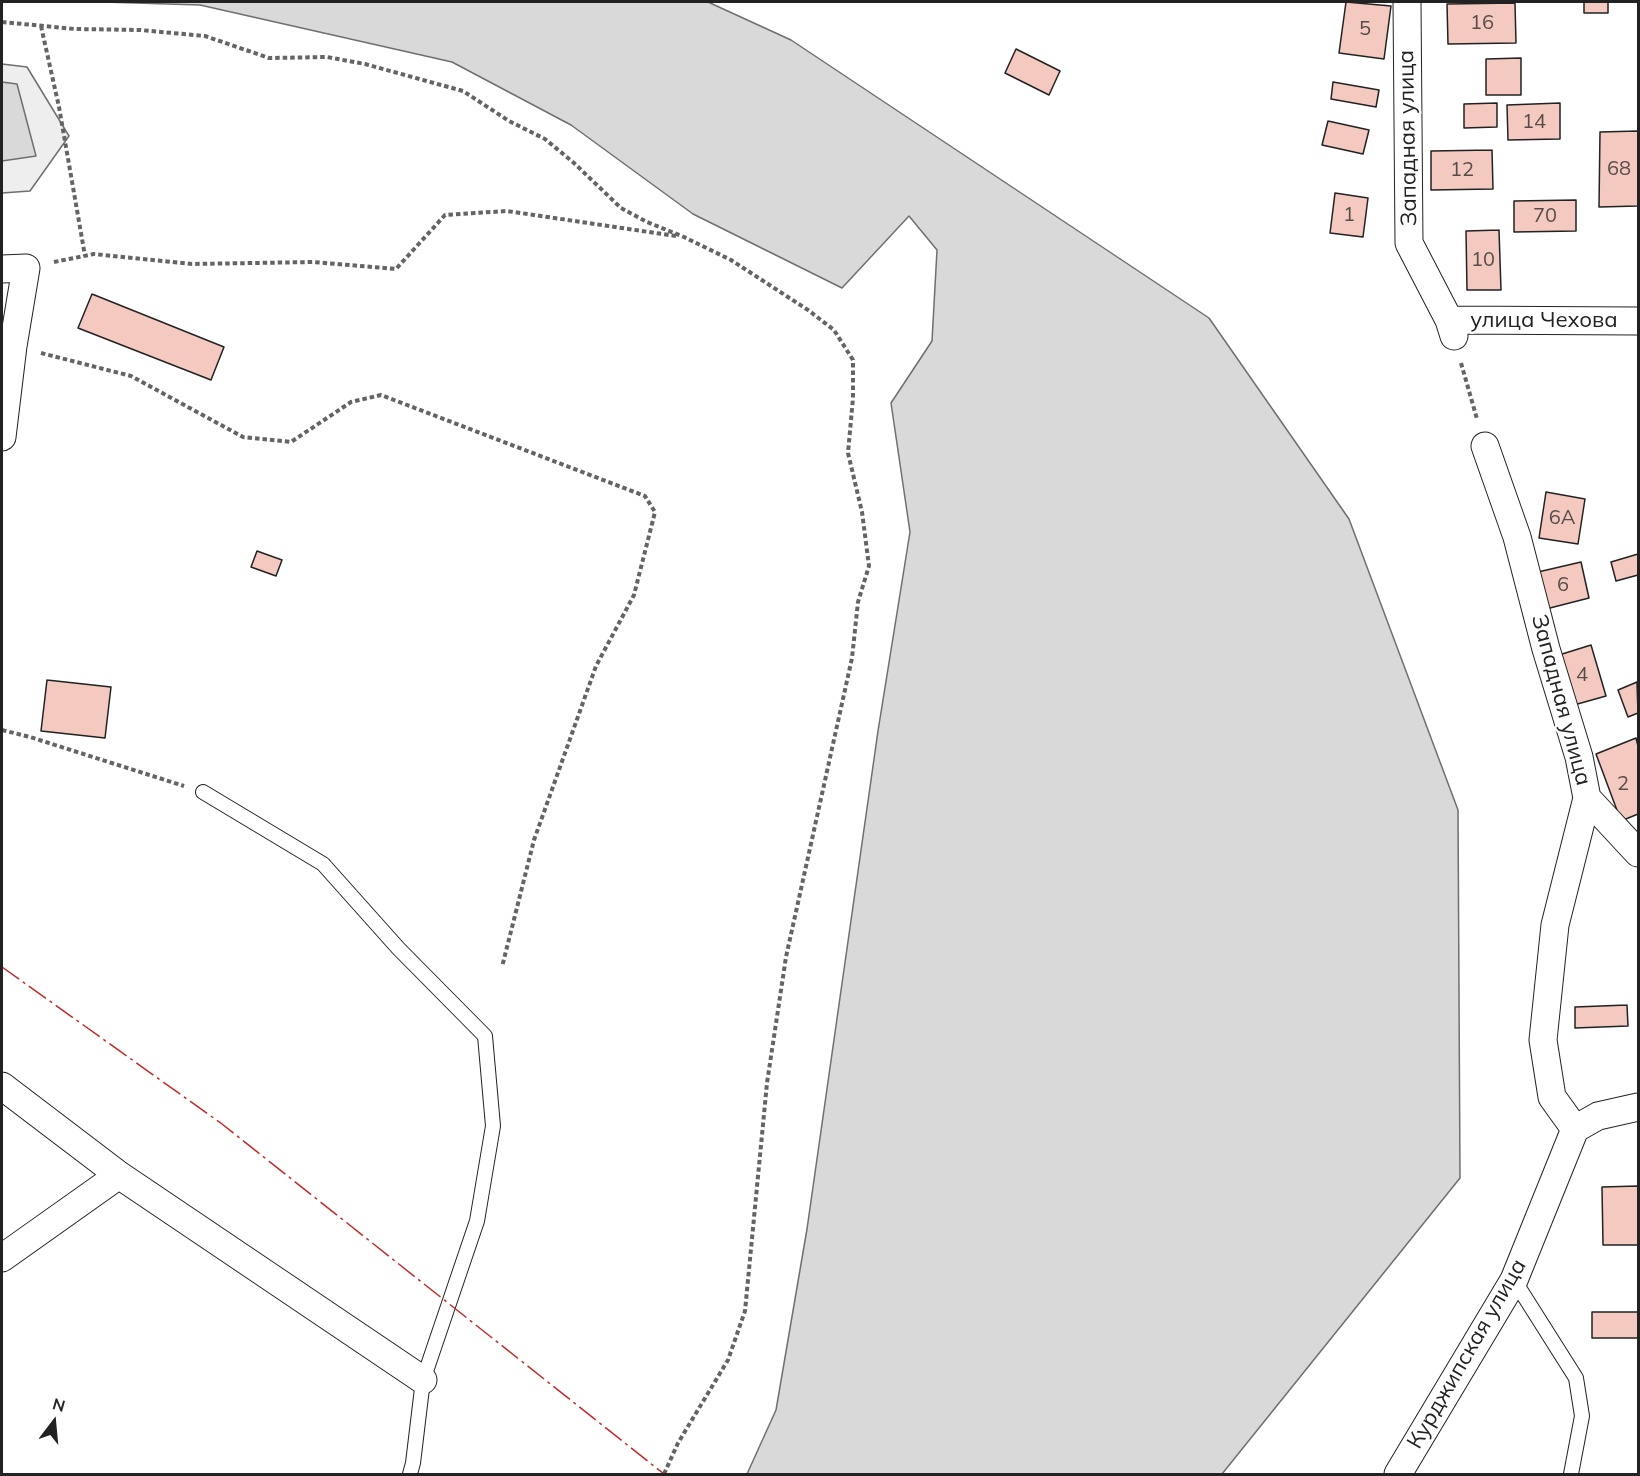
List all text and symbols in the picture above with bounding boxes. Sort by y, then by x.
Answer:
house number: 16 [1470,11,1494,35]
house number: 5 [1359,17,1371,41]
street label: Западная улица [1393,50,1423,226]
house number: 14 [1522,110,1546,134]
house number: 68 [1607,157,1631,181]
house number: 12 [1450,158,1474,182]
house number: 1 [1343,203,1355,227]
house number: 70 [1533,204,1557,228]
house number: 10 [1471,248,1495,272]
street label: улица Чехова [1470,307,1618,333]
house number: 6А [1549,506,1575,530]
house number: 6 [1557,573,1569,597]
street label: Западная улица [1525,611,1597,789]
house number: 4 [1576,663,1588,687]
house number: 2 [1617,772,1629,796]
street label: Курджипская улица [1402,1254,1532,1454]
north arrow [24,1392,84,1452]
text: N [50,1393,68,1416]

